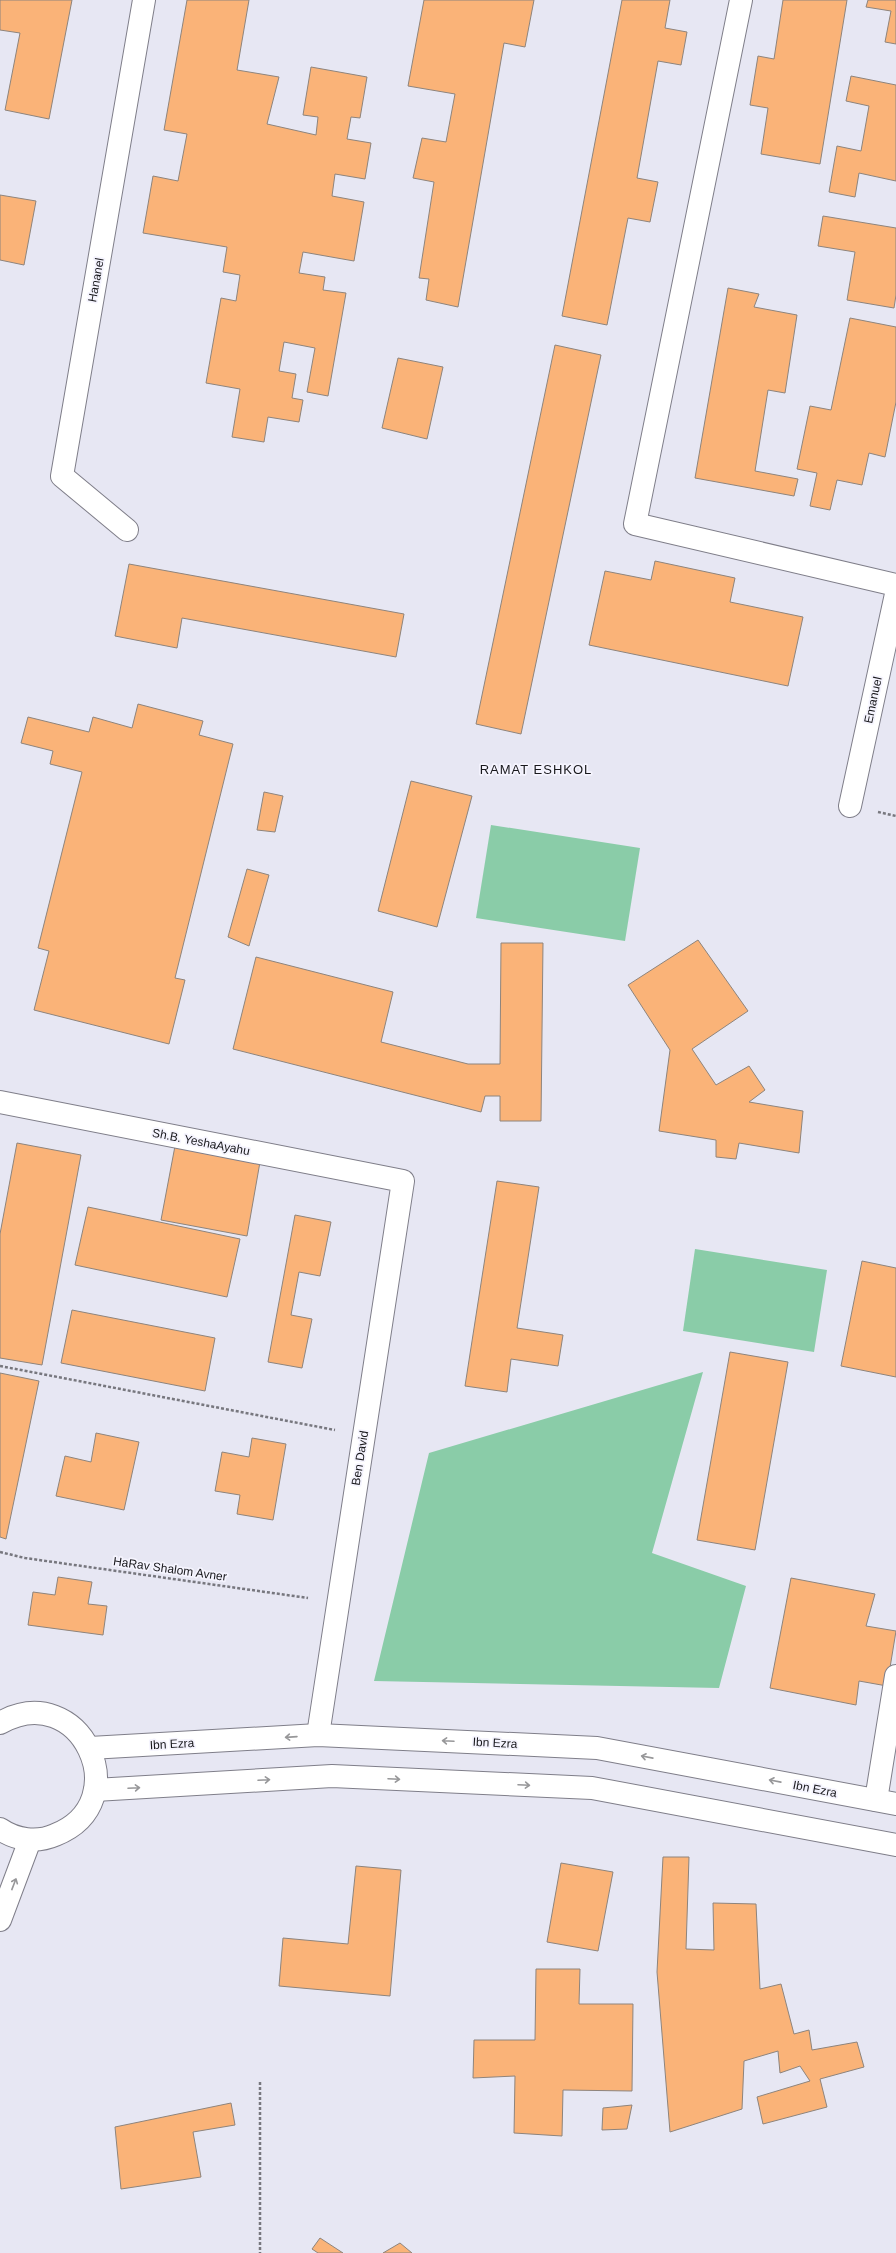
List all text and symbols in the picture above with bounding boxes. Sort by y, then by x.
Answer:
street label: Hananel [85,257,107,303]
street label: Emanuel [861,675,885,725]
district label: RAMAT ESHKOL [480,762,592,777]
street label: Sh.B. YeshaAyahu [151,1126,251,1158]
street label: Ben David [349,1430,371,1486]
street label: HaRav Shalom Avner [112,1554,228,1584]
one-way arrow [285,1733,298,1740]
street label: Ibn Ezra [472,1735,518,1751]
street label: Ibn Ezra [149,1736,195,1752]
one-way arrow [442,1737,455,1744]
one-way arrow [641,1753,654,1761]
one-way arrow [387,1775,400,1783]
one-way arrow [257,1776,270,1784]
one-way arrow [769,1777,782,1785]
street label: Ibn Ezra [792,1778,839,1800]
one-way arrow [517,1781,530,1789]
one-way arrow [127,1784,140,1791]
one-way arrow [10,1878,18,1890]

